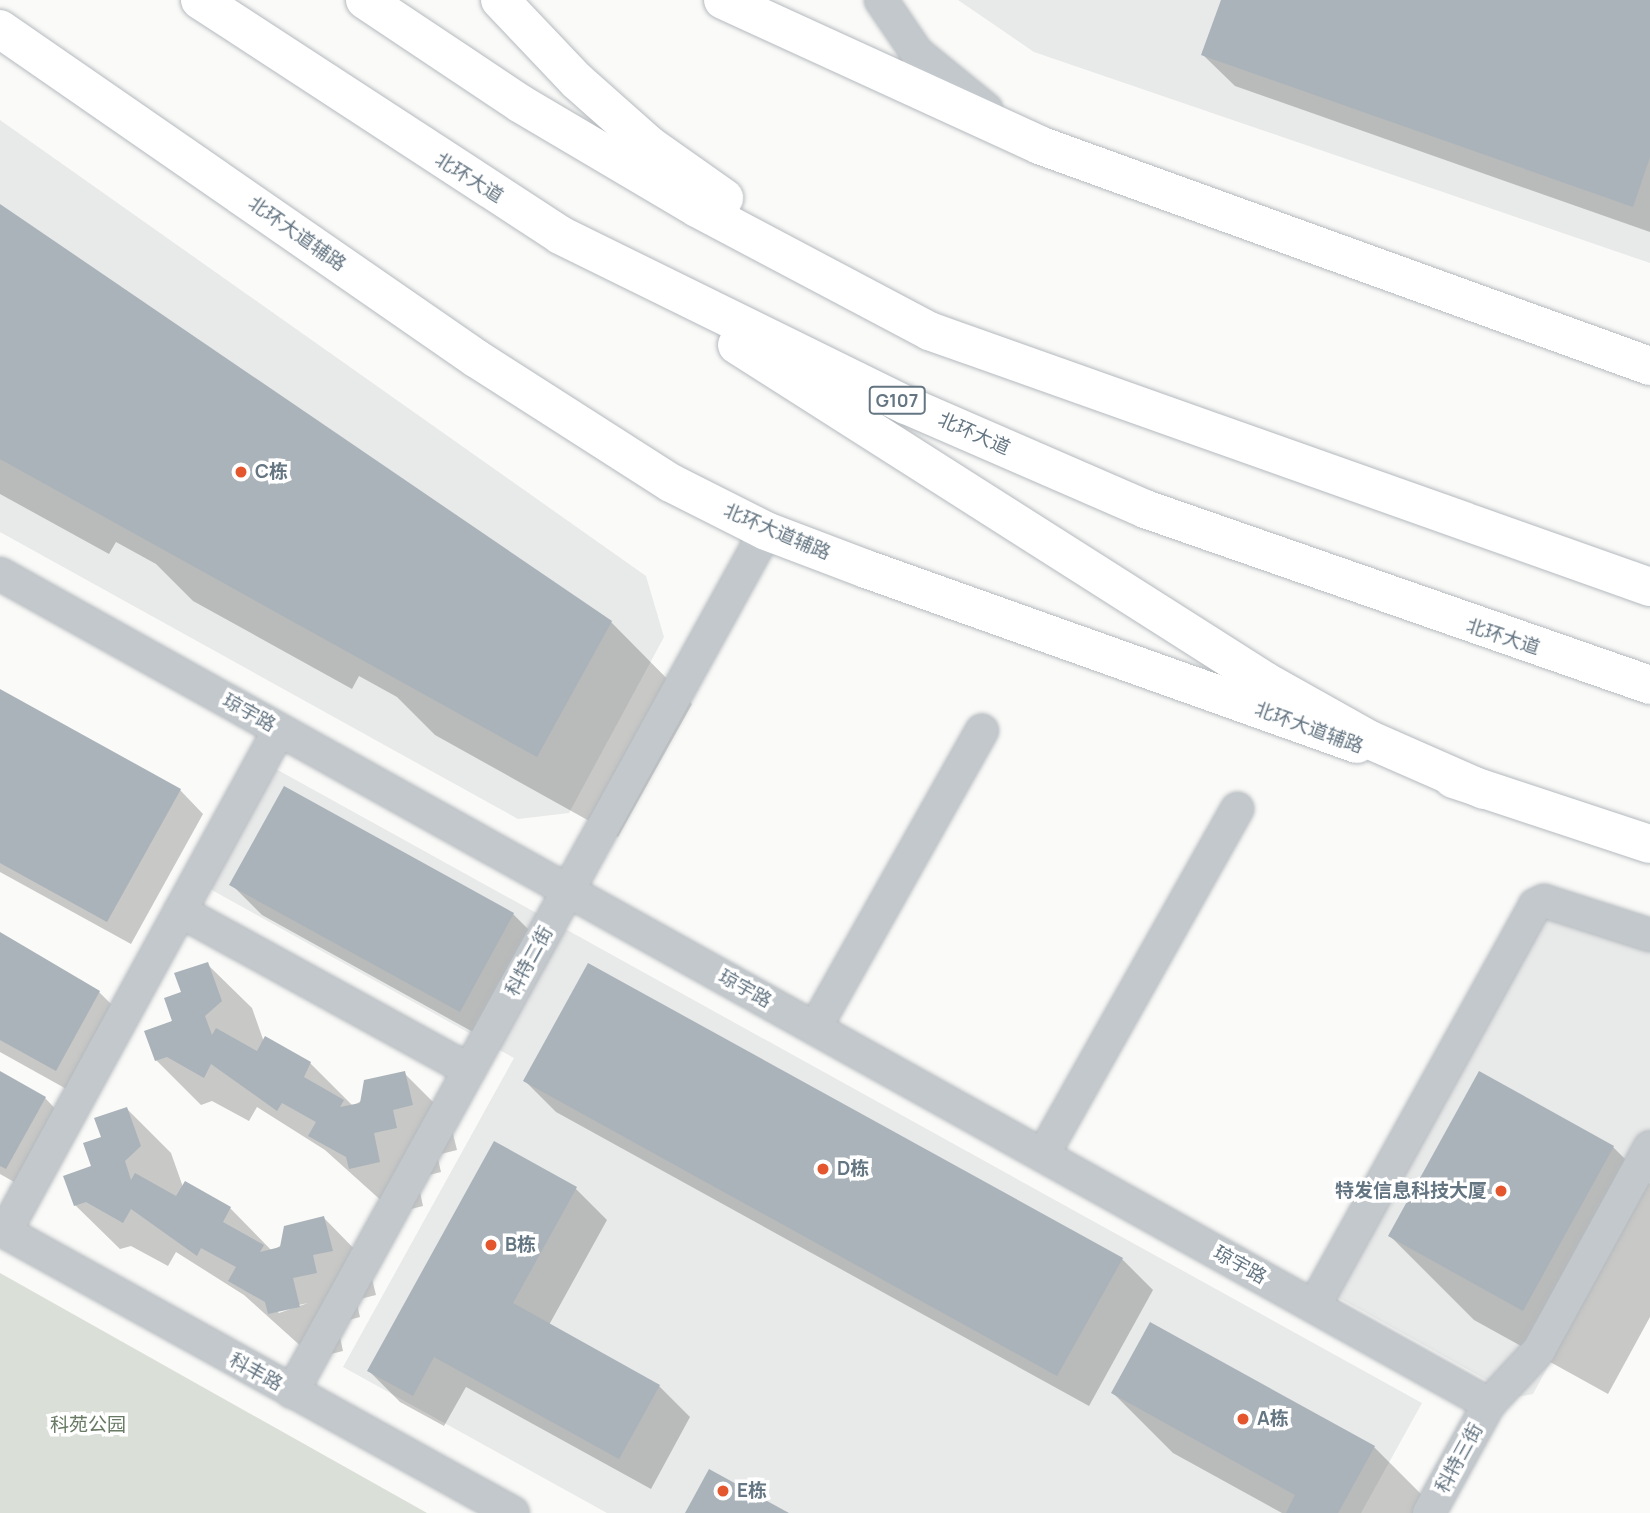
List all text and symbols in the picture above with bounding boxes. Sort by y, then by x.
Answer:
street label: 北环大道 [431,148,507,208]
street label: 北环大道辅路 [244,192,350,276]
road number: G107 [867,386,927,414]
street label: 北环大道 [935,408,1013,460]
place label: C栋 [255,461,288,483]
marker: C栋 [233,464,249,480]
street label: 北环大道辅路 [720,499,834,565]
street label: 北环大道 [1463,614,1543,660]
street label: 琼宇路 [219,689,279,737]
street label: 北环大道辅路 [1252,698,1366,758]
street label: 科特二街 [501,922,557,1000]
street label: 琼宇路 [715,965,775,1013]
place label: D栋 [837,1158,869,1180]
marker: D栋 [815,1161,831,1177]
place label: 特发信息科技大厦 [1335,1180,1487,1202]
marker: 特发信息科技大厦 [1493,1183,1509,1199]
place label: B栋 [505,1234,536,1256]
marker: B栋 [483,1237,499,1253]
street label: 琼宇路 [1210,1241,1270,1289]
street label: 科丰路 [226,1348,286,1396]
place label: A栋 [1257,1408,1289,1430]
marker: A栋 [1235,1411,1251,1427]
park label: 科苑公园 [50,1414,126,1436]
street label: 科特三街 [1431,1419,1487,1497]
place label: E栋 [737,1480,767,1502]
marker: E栋 [715,1483,731,1499]

